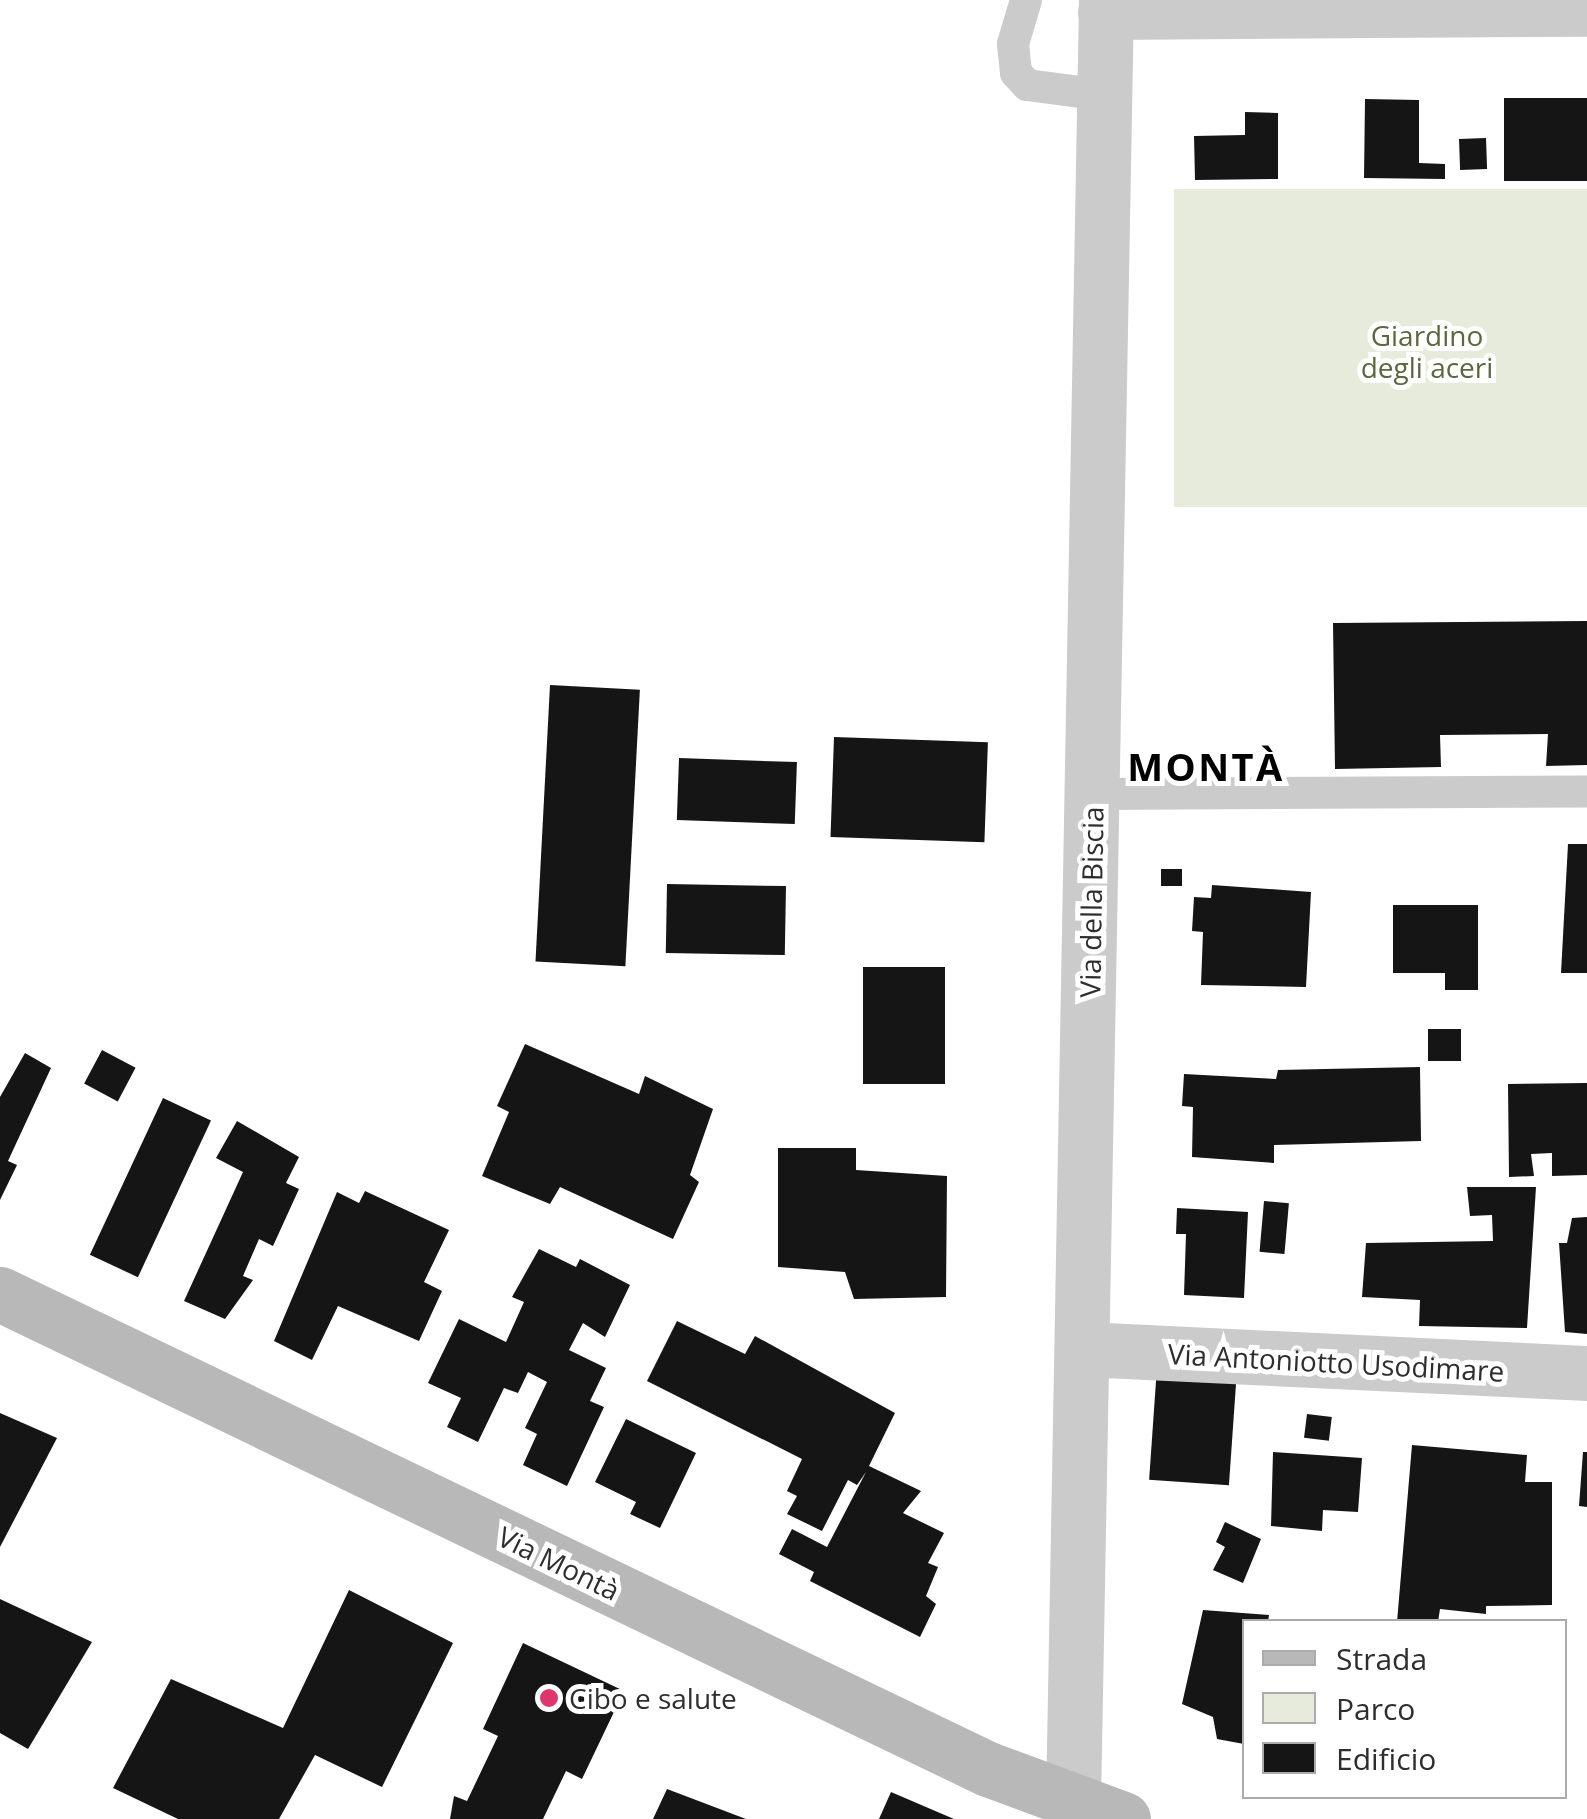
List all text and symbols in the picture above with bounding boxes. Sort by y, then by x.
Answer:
park label: Giardino degli aceri [1361,318,1493,384]
district label: MONTÀ [1127,744,1285,790]
street label: Via della Biscia [1073,806,1109,998]
street label: Via Antoniotto Usodimare [1167,1336,1505,1388]
street label: Via Montà [493,1519,625,1607]
legend [1242,1619,1567,1799]
text: Strada [1336,1638,1427,1679]
place label: Cibo e salute [569,1681,737,1715]
marker: Cibo e salute [538,1687,560,1709]
text: Parco [1336,1688,1415,1729]
text: Edificio [1336,1738,1436,1779]

